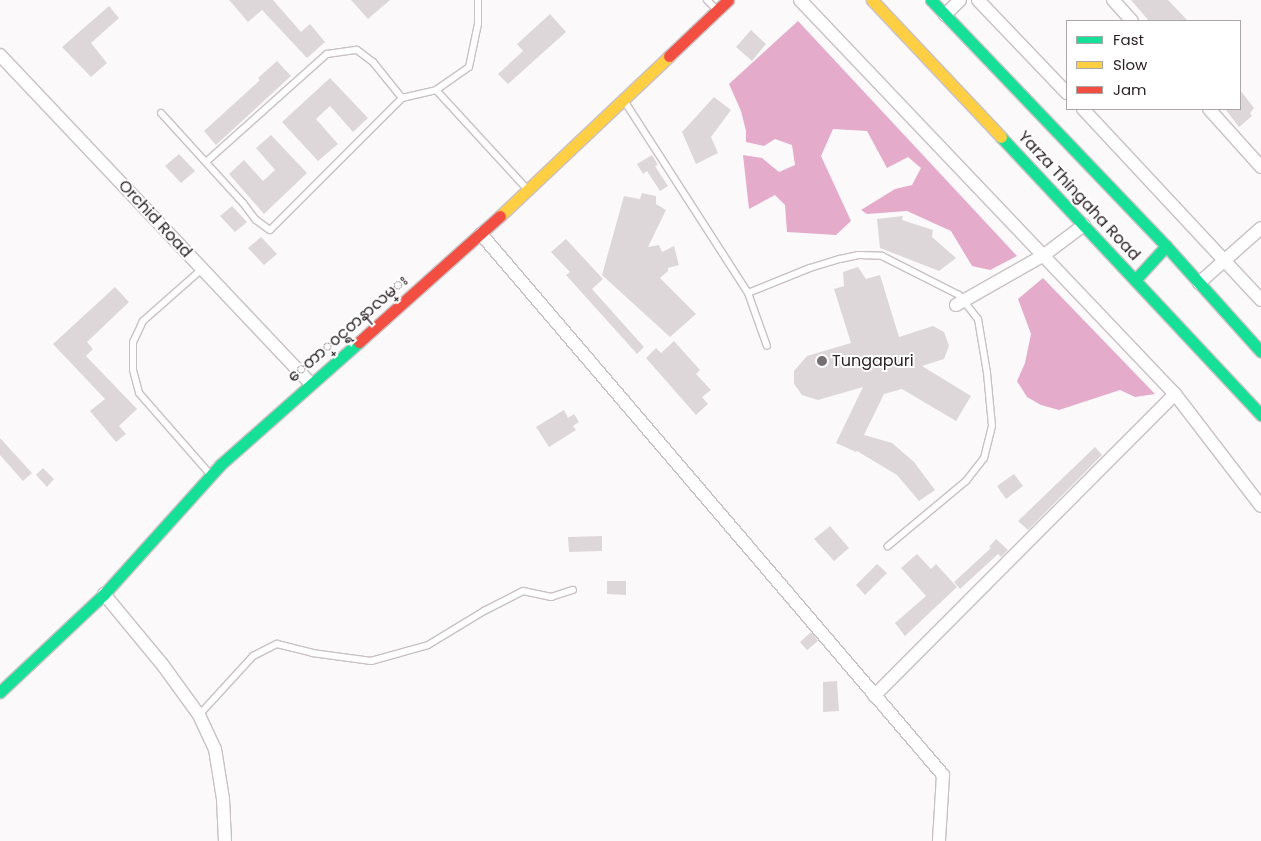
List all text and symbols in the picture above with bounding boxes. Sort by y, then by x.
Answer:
legend [1066,20,1241,110]
text: Fast [1113,29,1144,50]
text: Slow [1113,54,1147,75]
text: Jam [1113,79,1147,100]
street label: Yarza Thingaha Road [1014,127,1144,265]
street label: Orchid Road [114,176,196,262]
street label: ေတာ္၀င္ရတနာလမ္း [284,271,412,387]
place label: Tungapuri [832,351,914,371]
marker: Tungapuri [816,355,828,367]

